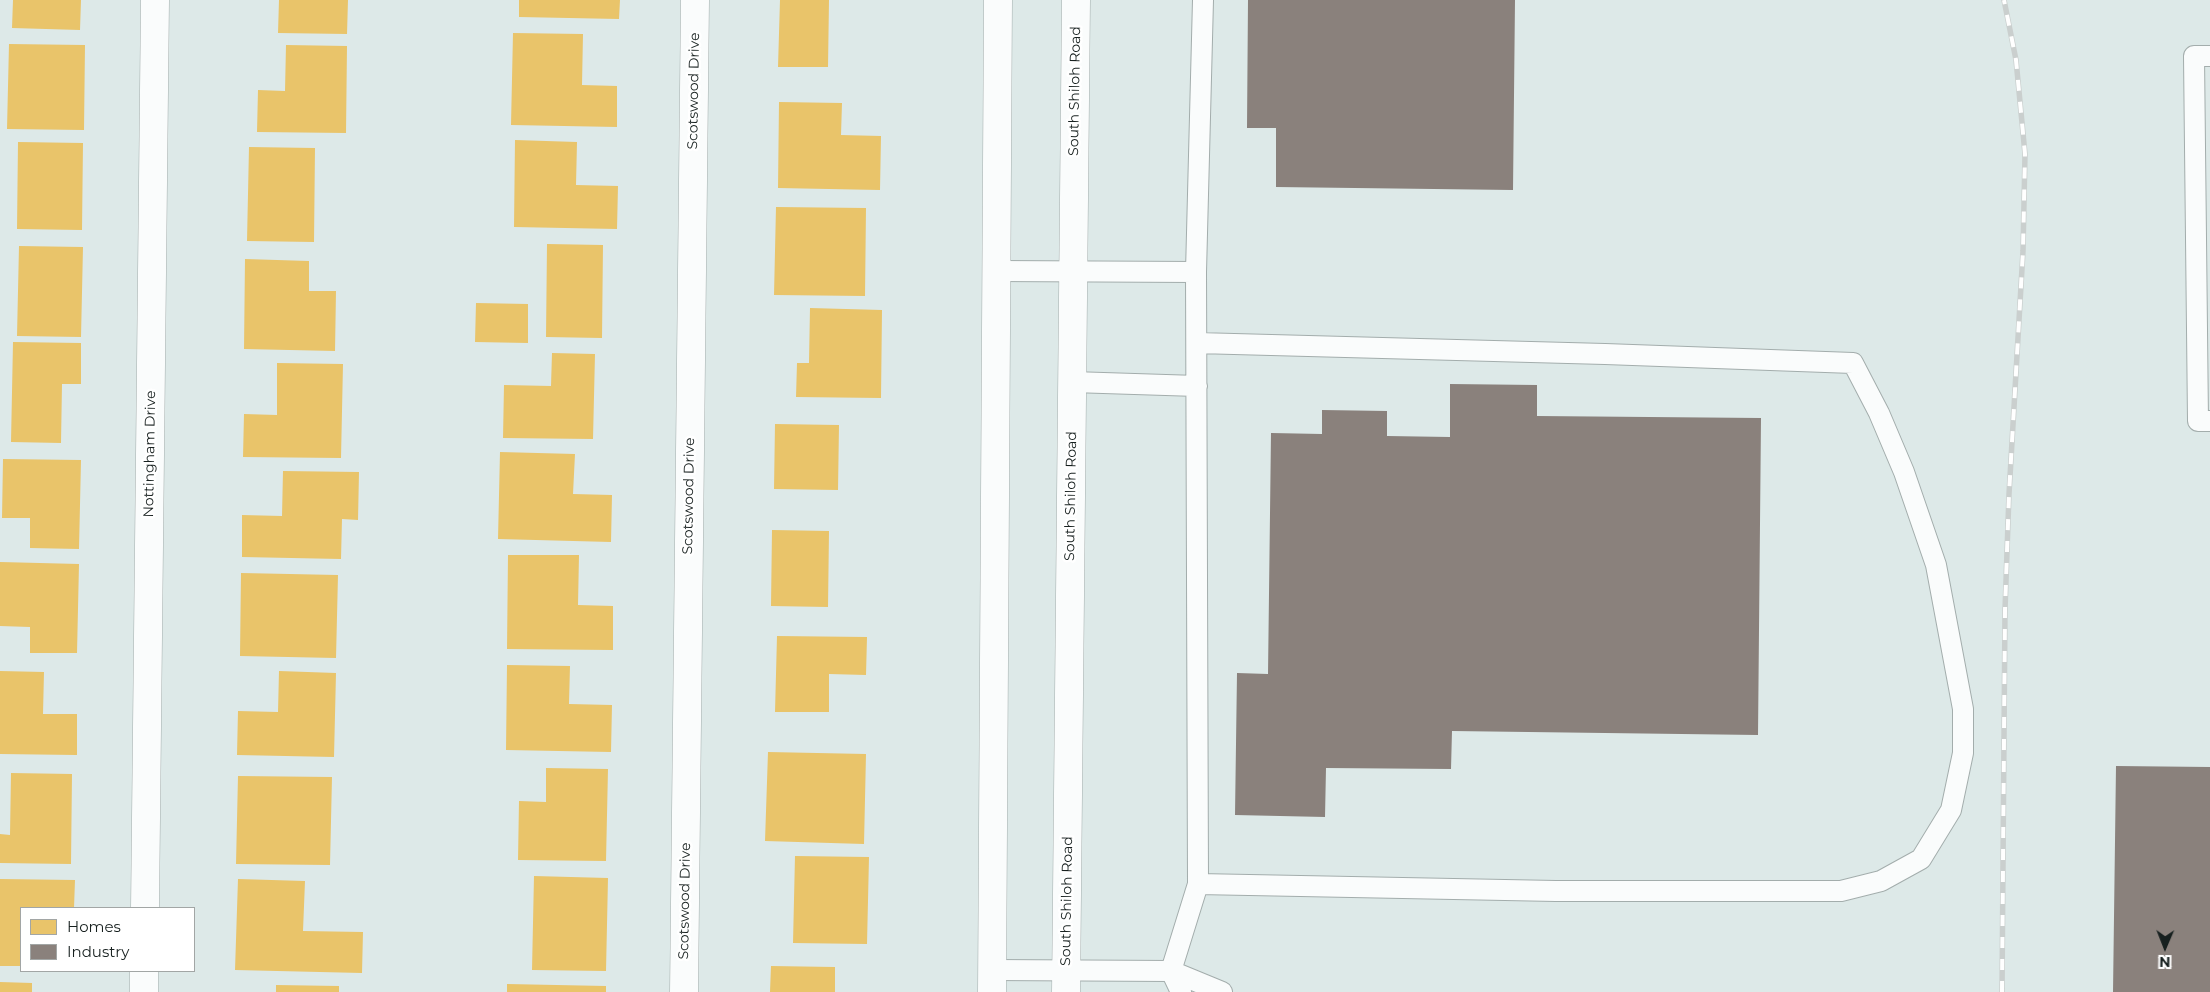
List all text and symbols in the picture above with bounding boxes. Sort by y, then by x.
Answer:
street label: South Shiloh Road [1065,26,1085,156]
street label: Scotswood Drive [685,32,703,150]
street label: Nottingham Drive [140,390,160,518]
street label: South Shiloh Road [1061,431,1081,561]
street label: Scotswood Drive [680,437,698,555]
street label: South Shiloh Road [1057,836,1077,966]
street label: Scotswood Drive [676,842,694,960]
legend [20,907,195,972]
text: Homes [67,917,121,936]
north arrow [2140,922,2190,972]
text: Industry [67,942,129,961]
text: N [2159,953,2171,971]

